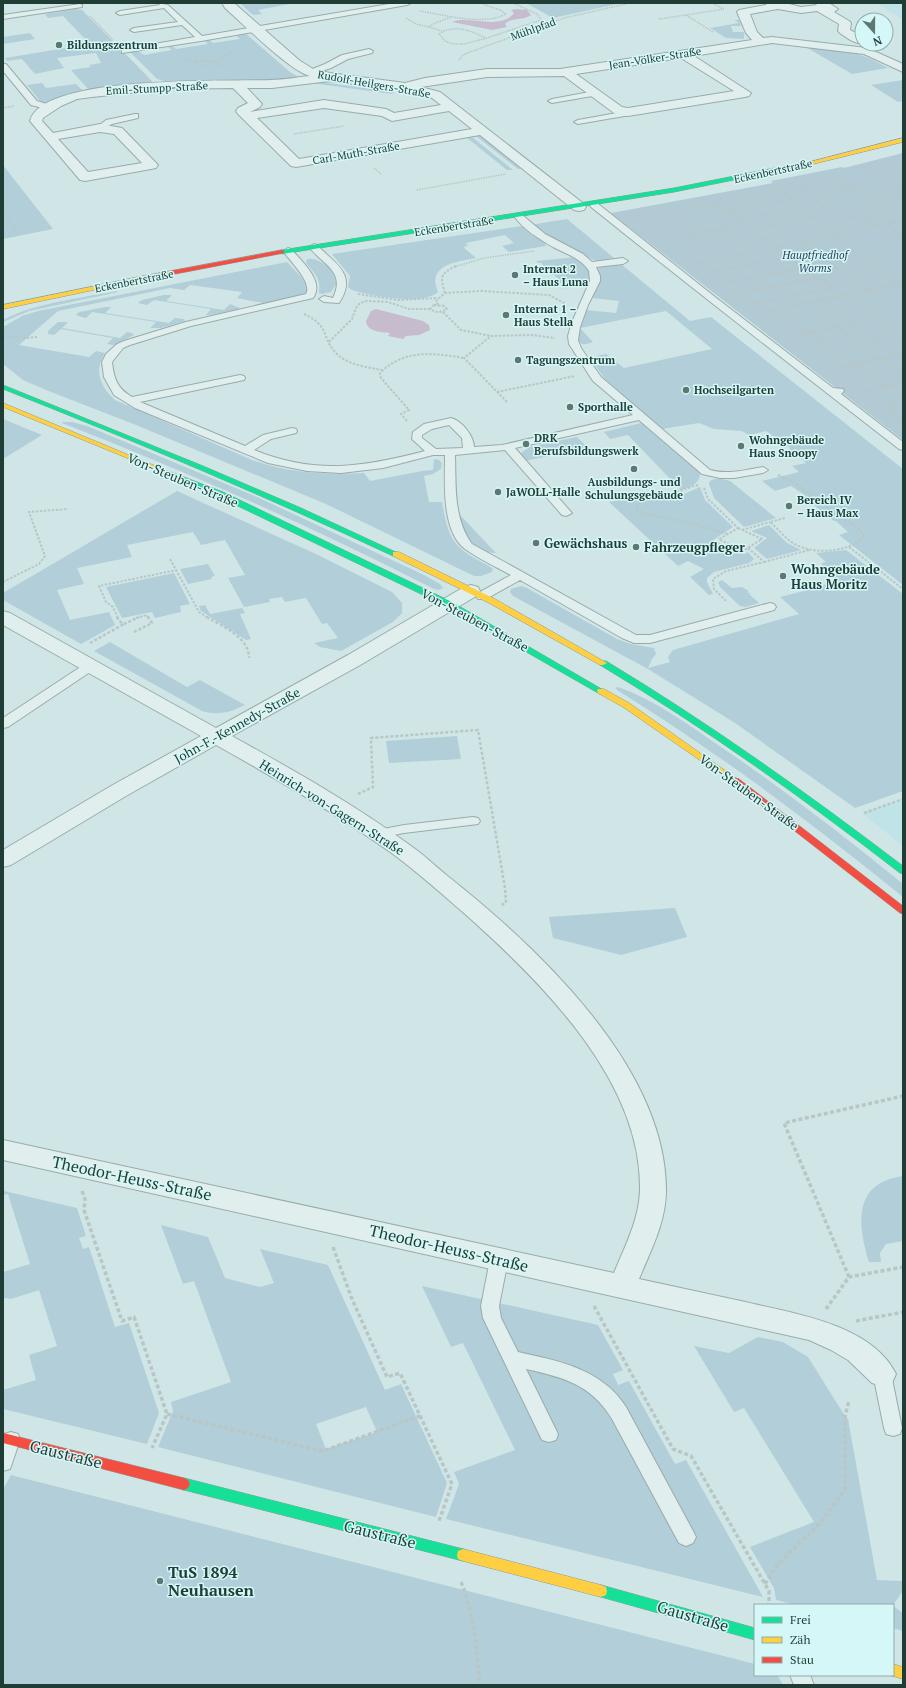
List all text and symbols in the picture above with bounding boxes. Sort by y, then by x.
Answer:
north arrow [854,12,894,52]
street label: Mühlpfad [508,14,558,44]
text: N [871,33,884,50]
place label: Bildungszentrum [67,38,159,52]
marker: Bildungszentrum [54,40,64,50]
street label: Jean-Völker-Straße [608,44,703,72]
street label: Rudolf-Heilgers-Straße [317,67,432,101]
street label: Emil-Stumpp-Straße [105,78,209,98]
street label: Carl-Muth-Straße [311,138,401,168]
street label: Eckenbertstraße [732,156,814,186]
street label: Eckenbertstraße [413,213,495,239]
park label: Hauptfriedhof Worms [781,248,851,275]
place label: Internat 2 – Haus Luna [523,262,588,289]
street label: Eckenbertstraße [93,266,175,296]
marker: Internat 2 – Haus Luna [510,270,520,280]
place label: Internat 1 – Haus Stella [514,302,577,329]
marker: Internat 1 – Haus Stella [501,310,511,320]
place label: Tagungszentrum [526,353,616,367]
marker: Tagungszentrum [513,355,523,365]
place label: Hochseilgarten [694,383,774,397]
marker: Hochseilgarten [681,385,691,395]
place label: Sporthalle [578,400,633,414]
marker: Sporthalle [565,402,575,412]
place label: DRK Berufsbildungswerk [534,431,639,458]
place label: Wohngebäude Haus Snoopy [749,433,824,460]
marker: DRK Berufsbildungswerk [521,439,531,449]
marker: Wohngebäude Haus Snoopy [736,441,746,451]
street label: Von-Steuben-Straße [125,448,241,512]
marker: Ausbildungs- und Schulungsgebäude [629,464,639,474]
place label: Ausbildungs- und Schulungsgebäude [585,475,683,502]
place label: JaWOLL-Halle [506,485,580,499]
marker: JaWOLL-Halle [493,487,503,497]
place label: Bereich IV – Haus Max [797,493,859,520]
marker: Bereich IV – Haus Max [784,501,794,511]
place label: Gewächshaus [544,534,628,552]
marker: Gewächshaus [531,538,541,548]
place label: Fahrzeugpfleger [644,538,745,556]
marker: Fahrzeugpfleger [631,542,641,552]
place label: Wohngebäude Haus Moritz [791,560,880,593]
marker: Wohngebäude Haus Moritz [778,571,788,581]
street label: Von-Steuben-Straße [418,584,532,656]
street label: John-F.-Kennedy-Straße [171,683,303,767]
street label: Von-Steuben-Straße [696,750,802,834]
street label: Heinrich-von-Gagern-Straße [256,755,408,859]
street label: Theodor-Heuss-Straße [50,1150,214,1206]
street label: Theodor-Heuss-Straße [367,1219,531,1277]
street label: Gaustraße [28,1434,104,1474]
street label: Gaustraße [342,1514,418,1554]
place label: TuS 1894 Neuhausen [168,1561,255,1601]
marker: TuS 1894 Neuhausen [155,1576,165,1586]
street label: Gaustraße [655,1595,731,1637]
legend [754,1604,894,1676]
text: Frei [790,1612,811,1627]
text: Zäh [790,1632,810,1647]
text: Stau [790,1652,814,1667]

